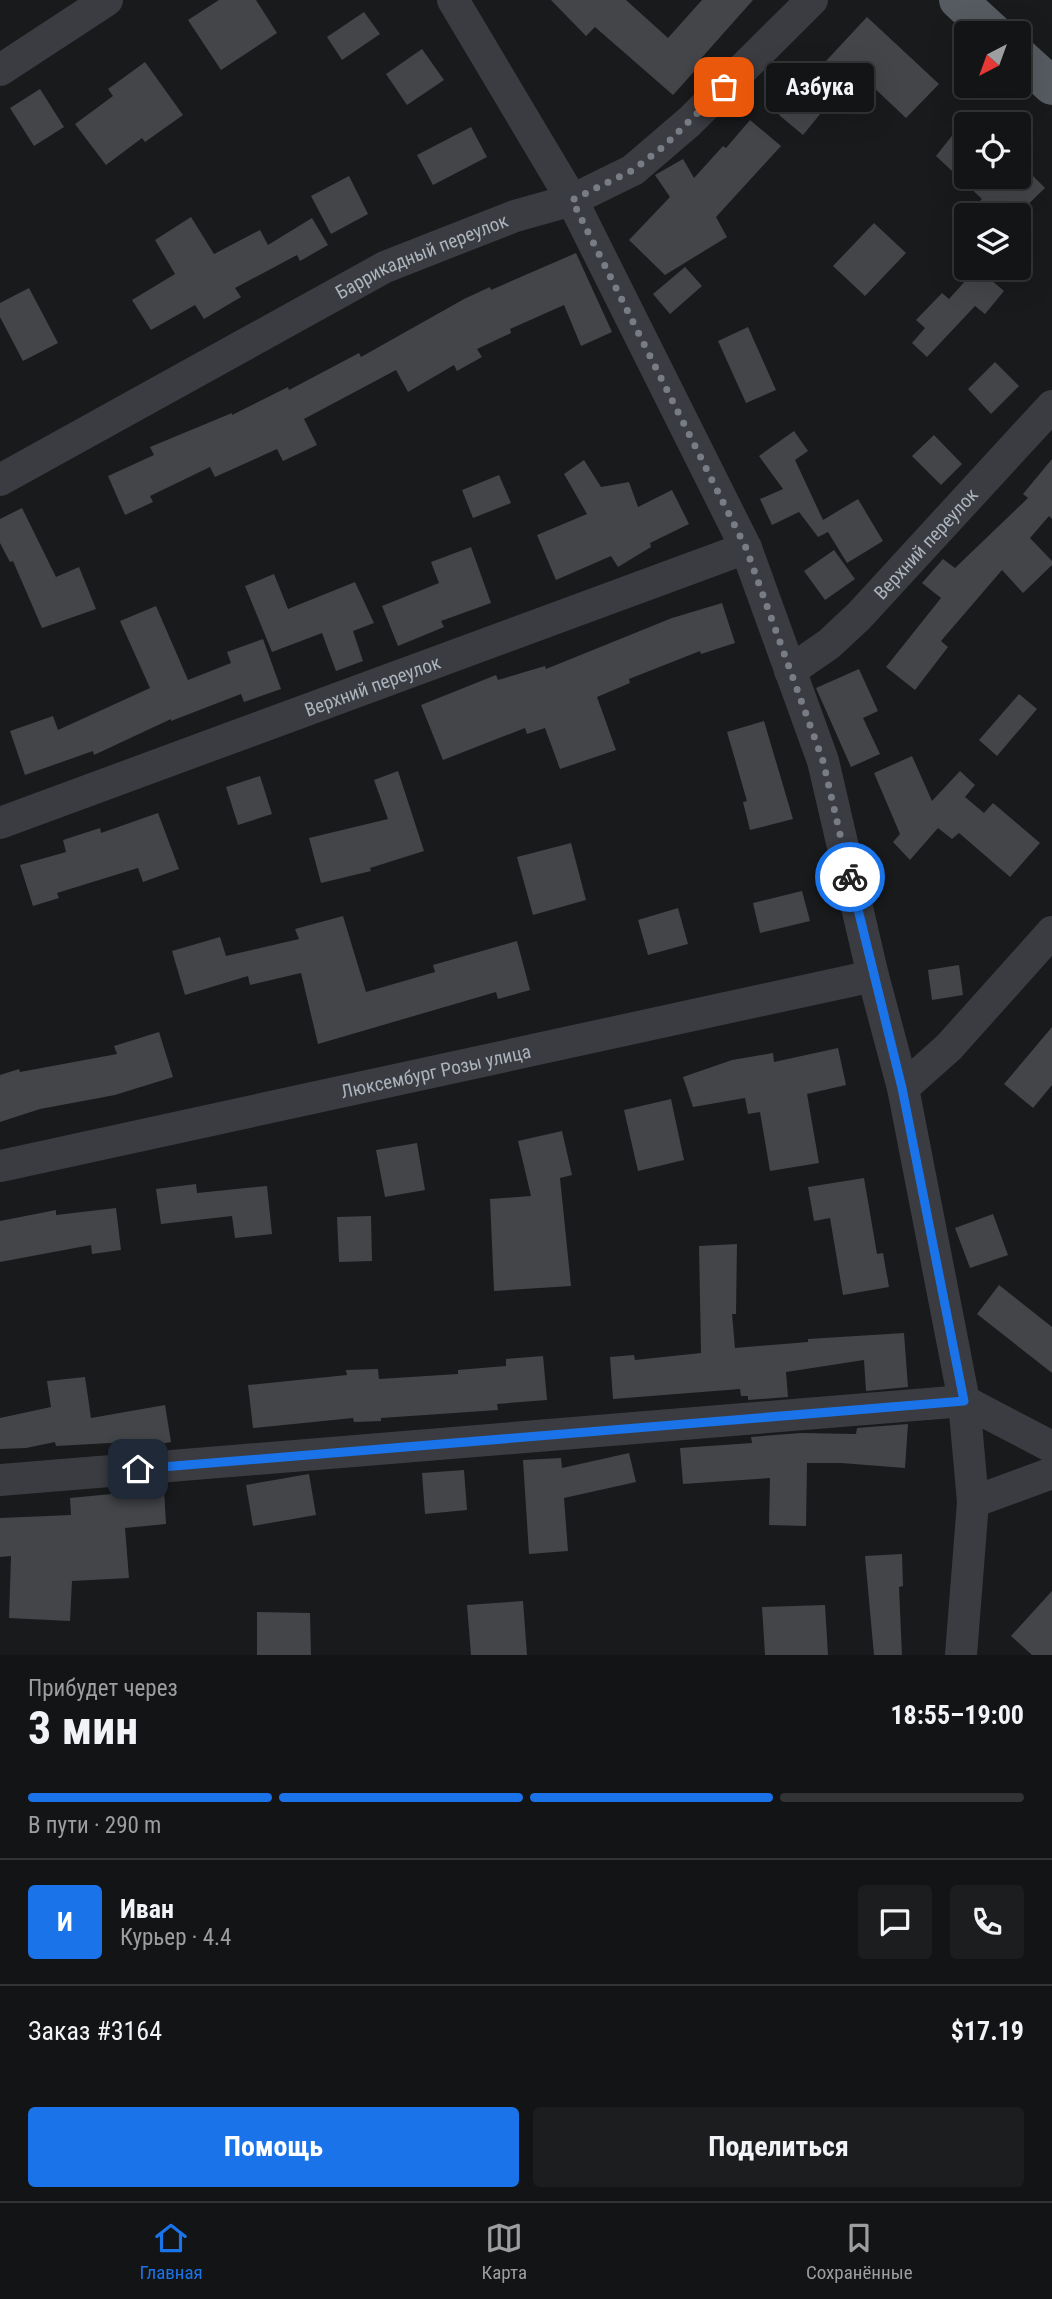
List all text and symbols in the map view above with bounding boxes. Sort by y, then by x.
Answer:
north arrow [954,21,1031,98]
map controls [954,21,1031,280]
pin [694,57,754,117]
callout: Азбука [766,62,874,112]
icon: bag [705,68,743,106]
text: Азбука [786,74,854,101]
button: locate [954,112,1031,189]
button: layers [954,203,1031,280]
street label: Баррикадный переулок [332,209,511,304]
street label: Верхний переулок [869,483,983,604]
street label: Верхний переулок [302,651,444,722]
courier [815,842,885,912]
icon: bike [831,858,869,896]
street label: Люксембург Розы улица [339,1040,533,1103]
pin [108,1439,168,1499]
icon: home [119,1450,157,1488]
text: Прибудет через [28,1675,178,1702]
text: 18:55–19:00 [890,1700,1024,1730]
text: 3 мин [28,1701,138,1755]
text: В пути · 290 m [28,1812,161,1839]
button: chat [858,1885,932,1959]
button: phone [950,1885,1024,1959]
text: Иван [120,1894,174,1924]
text: И [57,1907,73,1937]
text: Курьер · 4.4 [120,1924,231,1951]
text: Заказ #3164 [28,2016,162,2046]
text: $17.19 [951,2016,1024,2046]
button: Помощь [28,2107,519,2187]
button: Поделиться [533,2107,1024,2187]
tab: Главная [139,2219,203,2284]
tab: Карта [482,2219,527,2284]
tab: Сохранённые [806,2219,913,2284]

